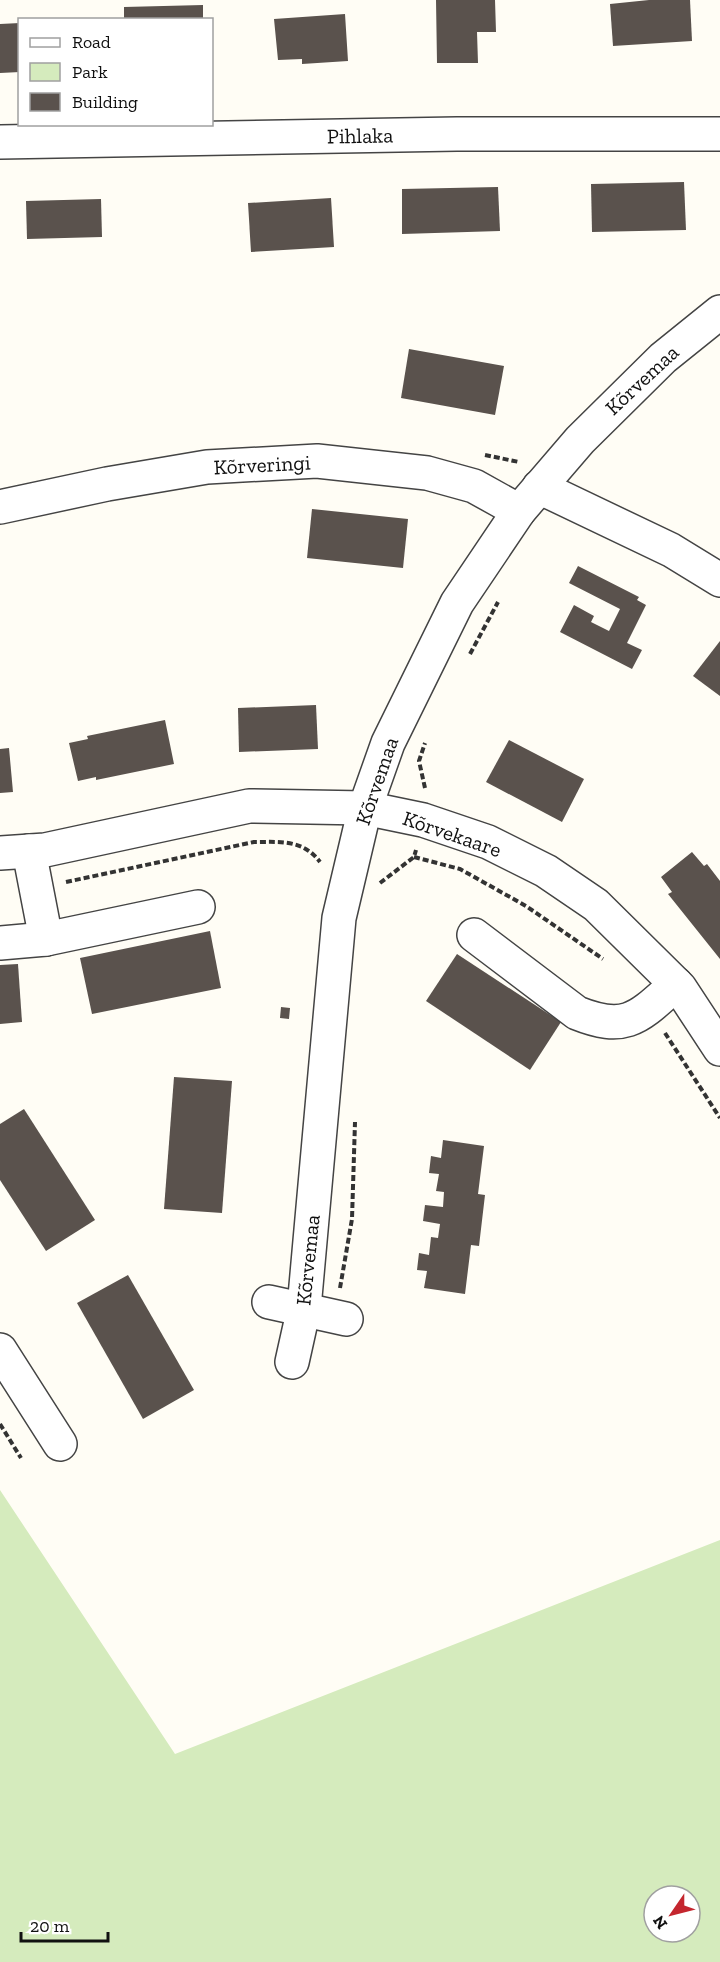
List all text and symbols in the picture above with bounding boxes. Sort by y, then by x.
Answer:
legend [18,18,213,126]
text: Road [72,31,111,53]
text: Park [72,61,108,83]
text: Building [72,91,138,113]
street label: Pihlaka [327,122,393,149]
street label: Kõrvemaa [600,339,684,420]
street label: Kõrveringi [213,449,311,480]
street label: Kõrvemaa [350,734,403,828]
street label: Kõrvekaare [400,805,505,862]
street label: Kõrvemaa [290,1213,325,1307]
north arrow [642,1884,702,1944]
scale bar [21,1905,108,1943]
text: N [649,1912,671,1933]
text: 20 m [30,1915,70,1937]

